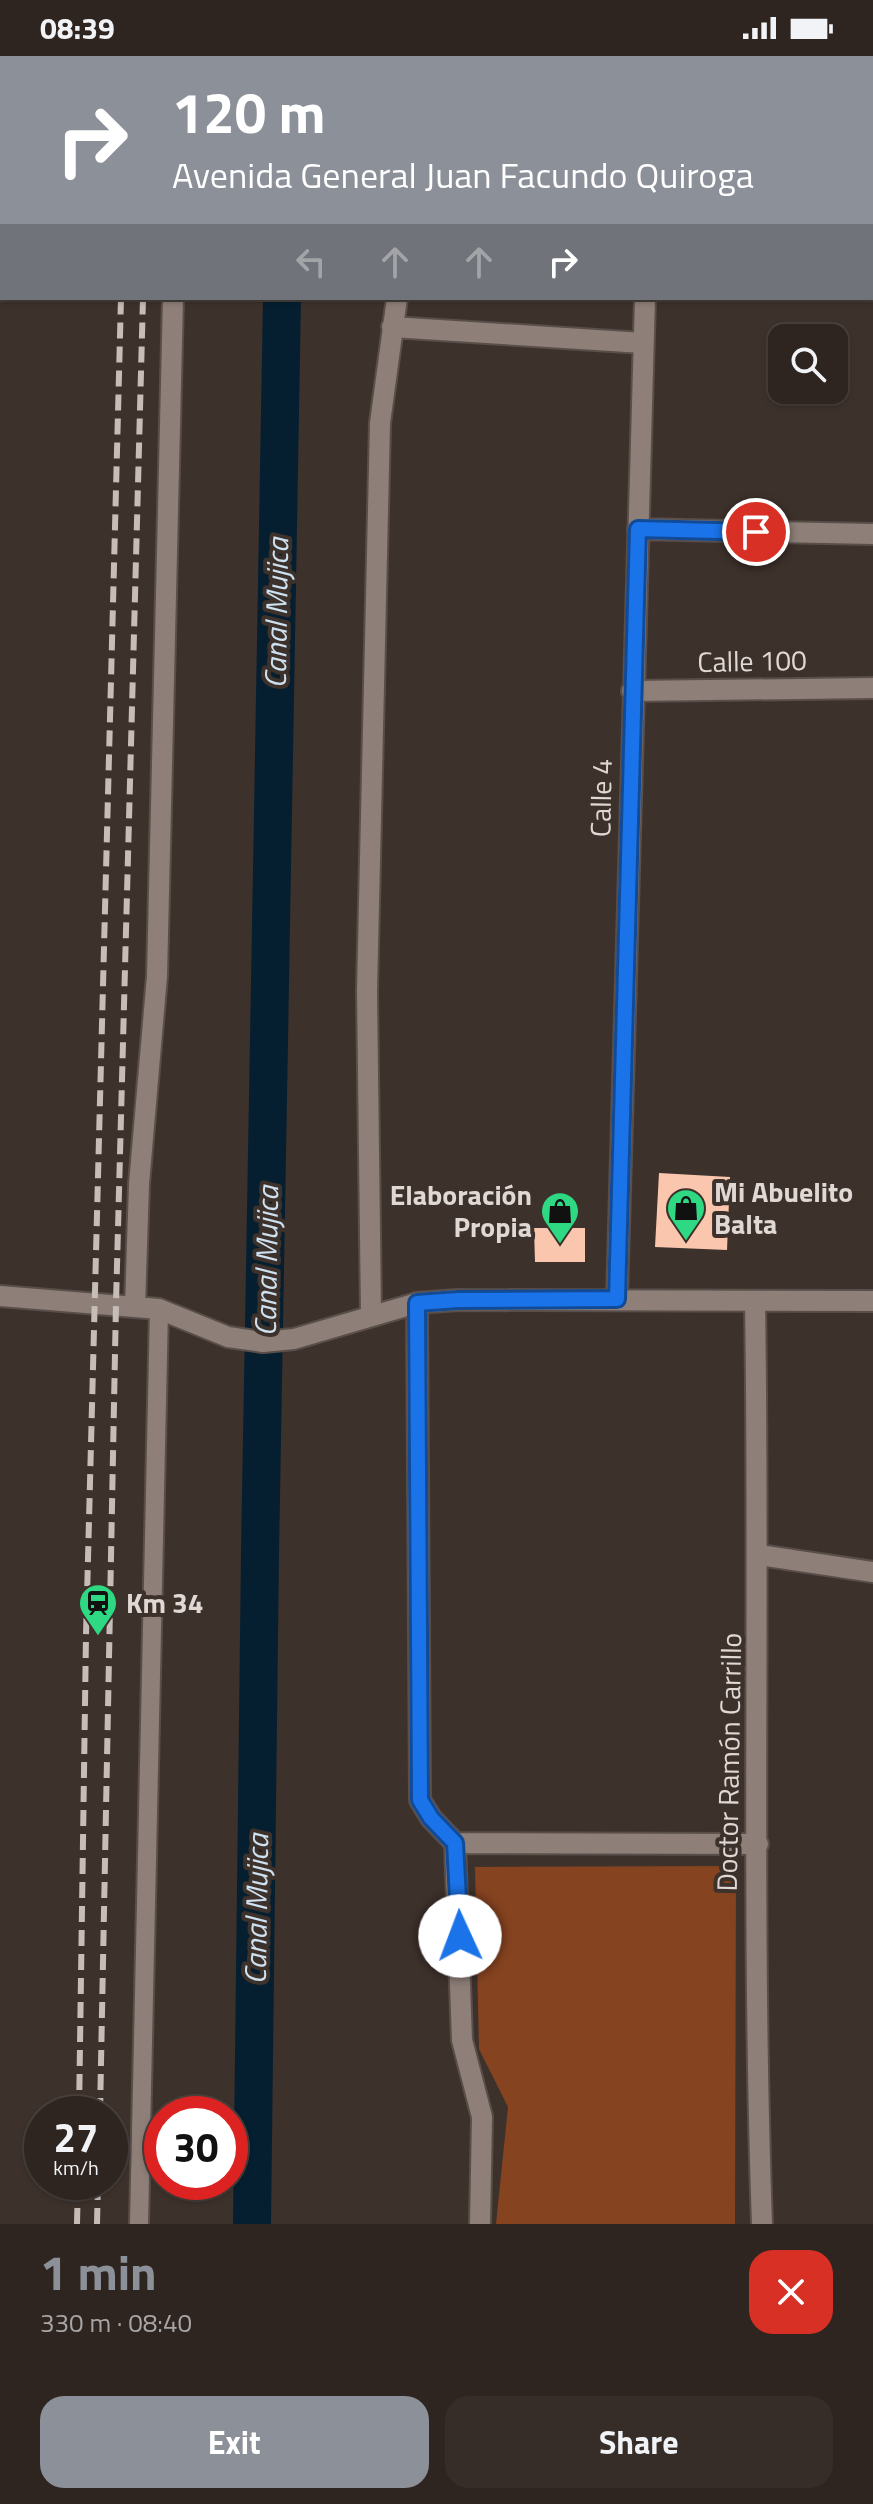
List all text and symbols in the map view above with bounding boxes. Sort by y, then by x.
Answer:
text: 08:39 [40,5,115,51]
text: 120 m [172,70,325,155]
icon: right [40,88,144,192]
text: Avenida General Juan Facundo Quiroga [172,147,754,202]
icon: left [289,240,333,284]
icon: ahead [373,240,417,284]
icon: ahead [457,240,501,284]
icon: right [541,240,585,284]
map controls [768,324,848,404]
button: search [768,324,848,404]
pin [722,498,790,566]
icon: arrive [734,510,778,554]
water label: Canal Mujica [252,535,300,689]
street label: Calle 100 [697,638,807,683]
street label: Calle 4 [578,759,623,837]
place label: Mi Abuelito Balta [714,1170,853,1245]
place label: Elaboración Propia [390,1173,532,1248]
water label: Canal Mujica [242,1183,290,1337]
shop icon: Mi Abuelito Balta [665,1187,707,1242]
shop icon: Elaboración Propia [539,1190,581,1245]
place label: Km 34 [126,1581,203,1624]
station icon: Km 34 [77,1582,119,1637]
street label: Doctor Ramón Carrillo [705,1632,752,1892]
water label: Canal Mujica [232,1831,280,1985]
position arrow [418,1894,502,1978]
speed limit sign: 30 [144,2096,248,2200]
text: 27 [54,2107,98,2168]
text: km/h [53,2152,99,2183]
text: 1 min [40,2236,157,2309]
button: close [749,2250,833,2334]
text: 330 m · 08:40 [40,2303,192,2342]
button: Exit [40,2396,429,2488]
button: Share [445,2396,833,2488]

